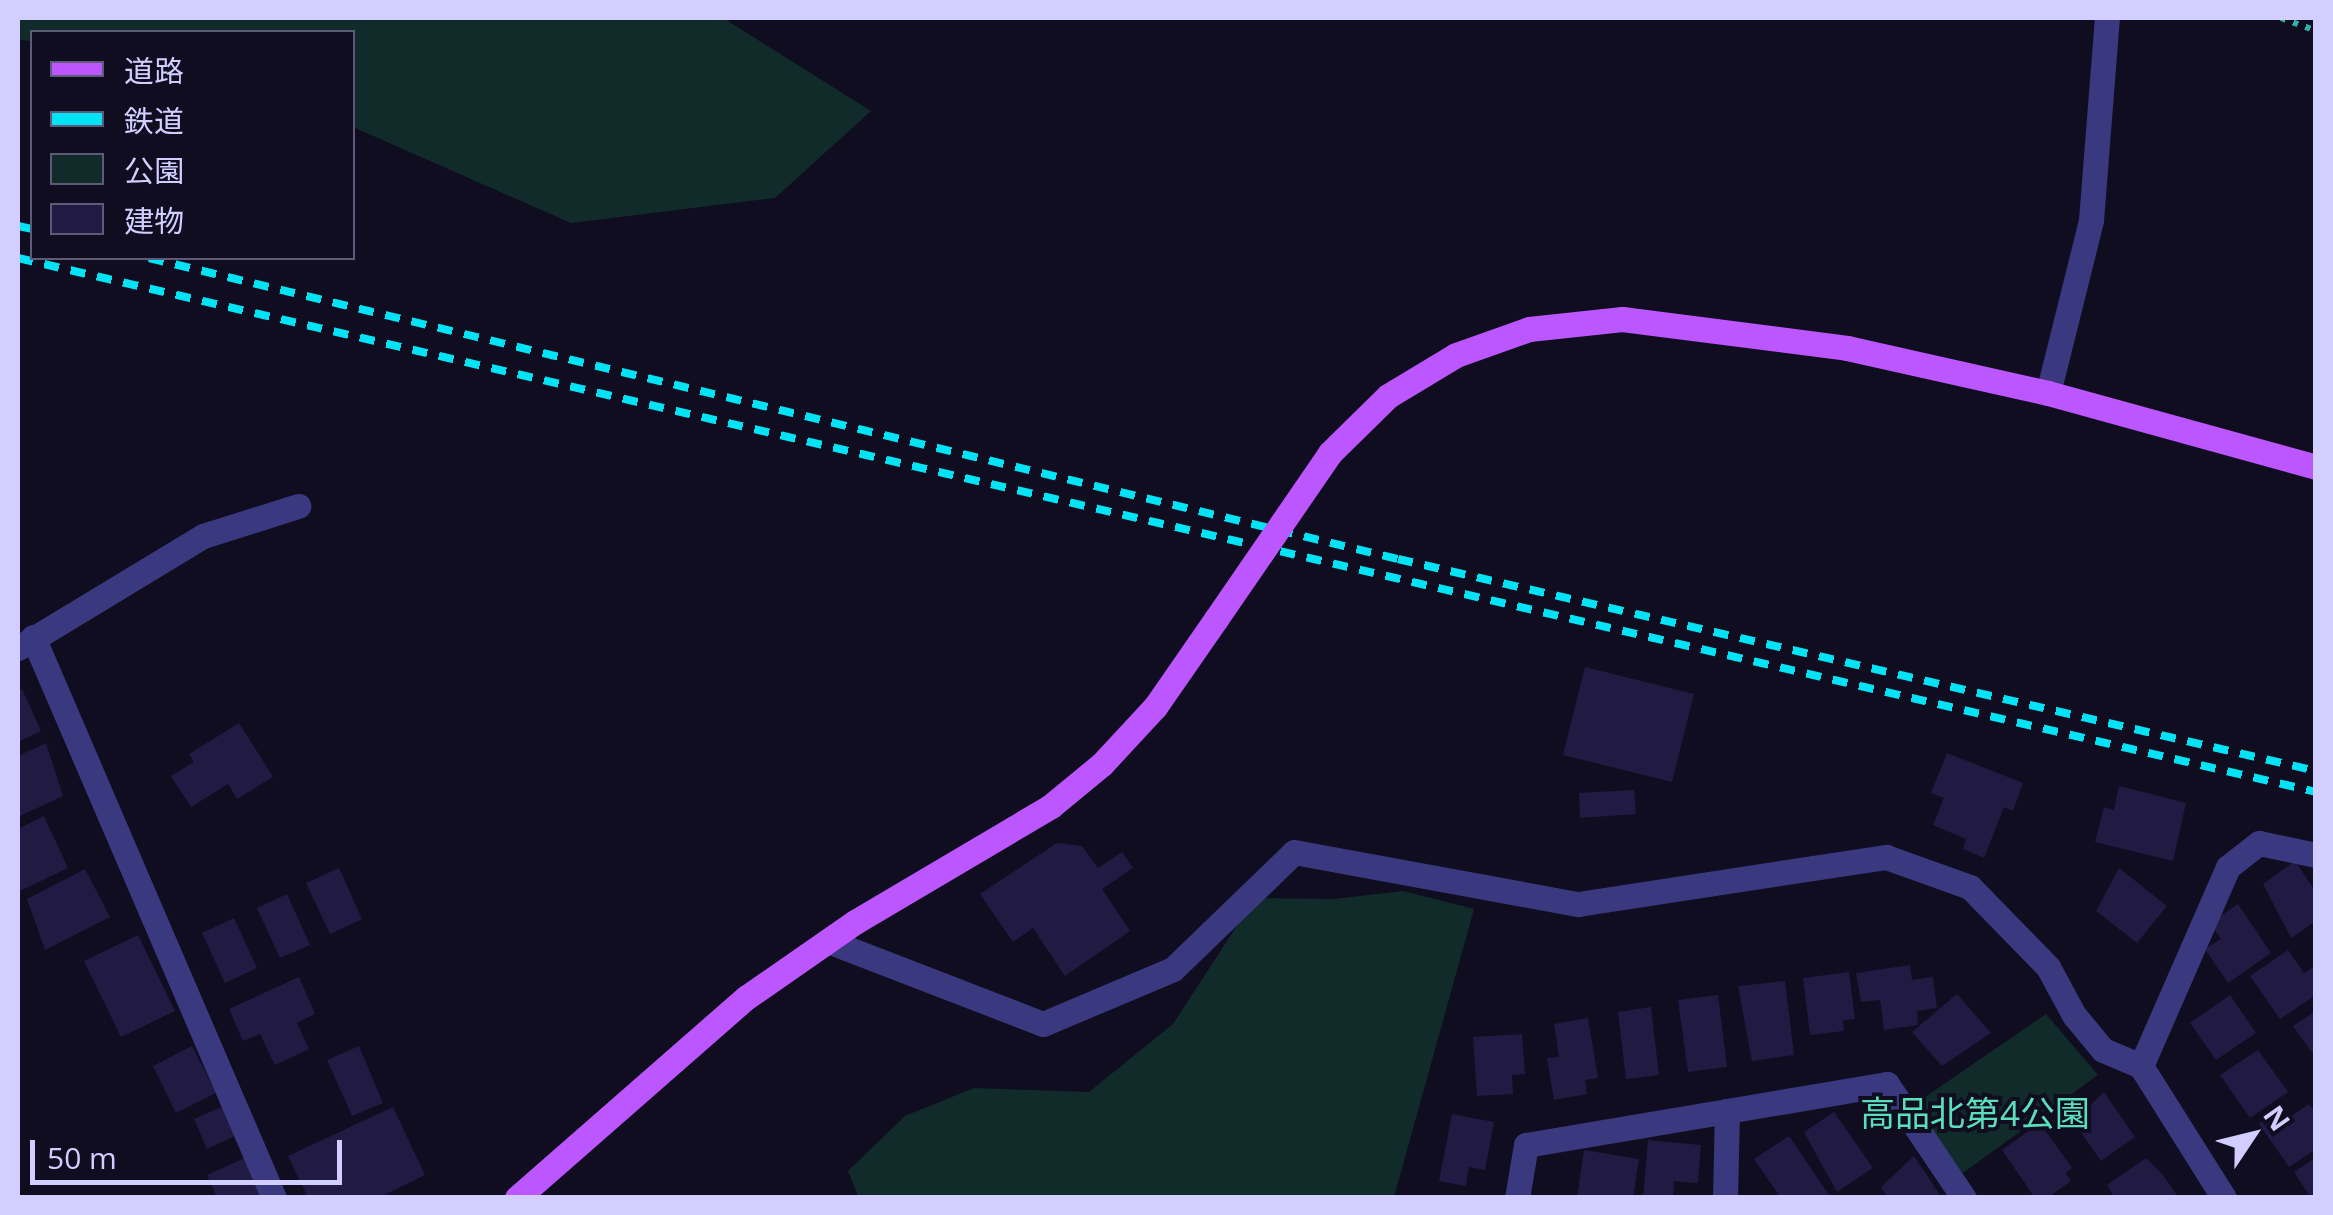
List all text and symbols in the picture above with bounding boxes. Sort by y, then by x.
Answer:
legend [30,30,355,260]
text: 道路 [124,50,184,91]
text: 鉄道 [124,100,184,141]
text: 公園 [124,150,184,191]
text: 建物 [124,200,184,241]
north arrow [2203,1085,2303,1185]
park label: 高品北第4公園 [1860,1092,2090,1134]
text: N [2255,1098,2300,1138]
scale bar [35,1120,348,1182]
text: 50 m [47,1137,117,1178]

